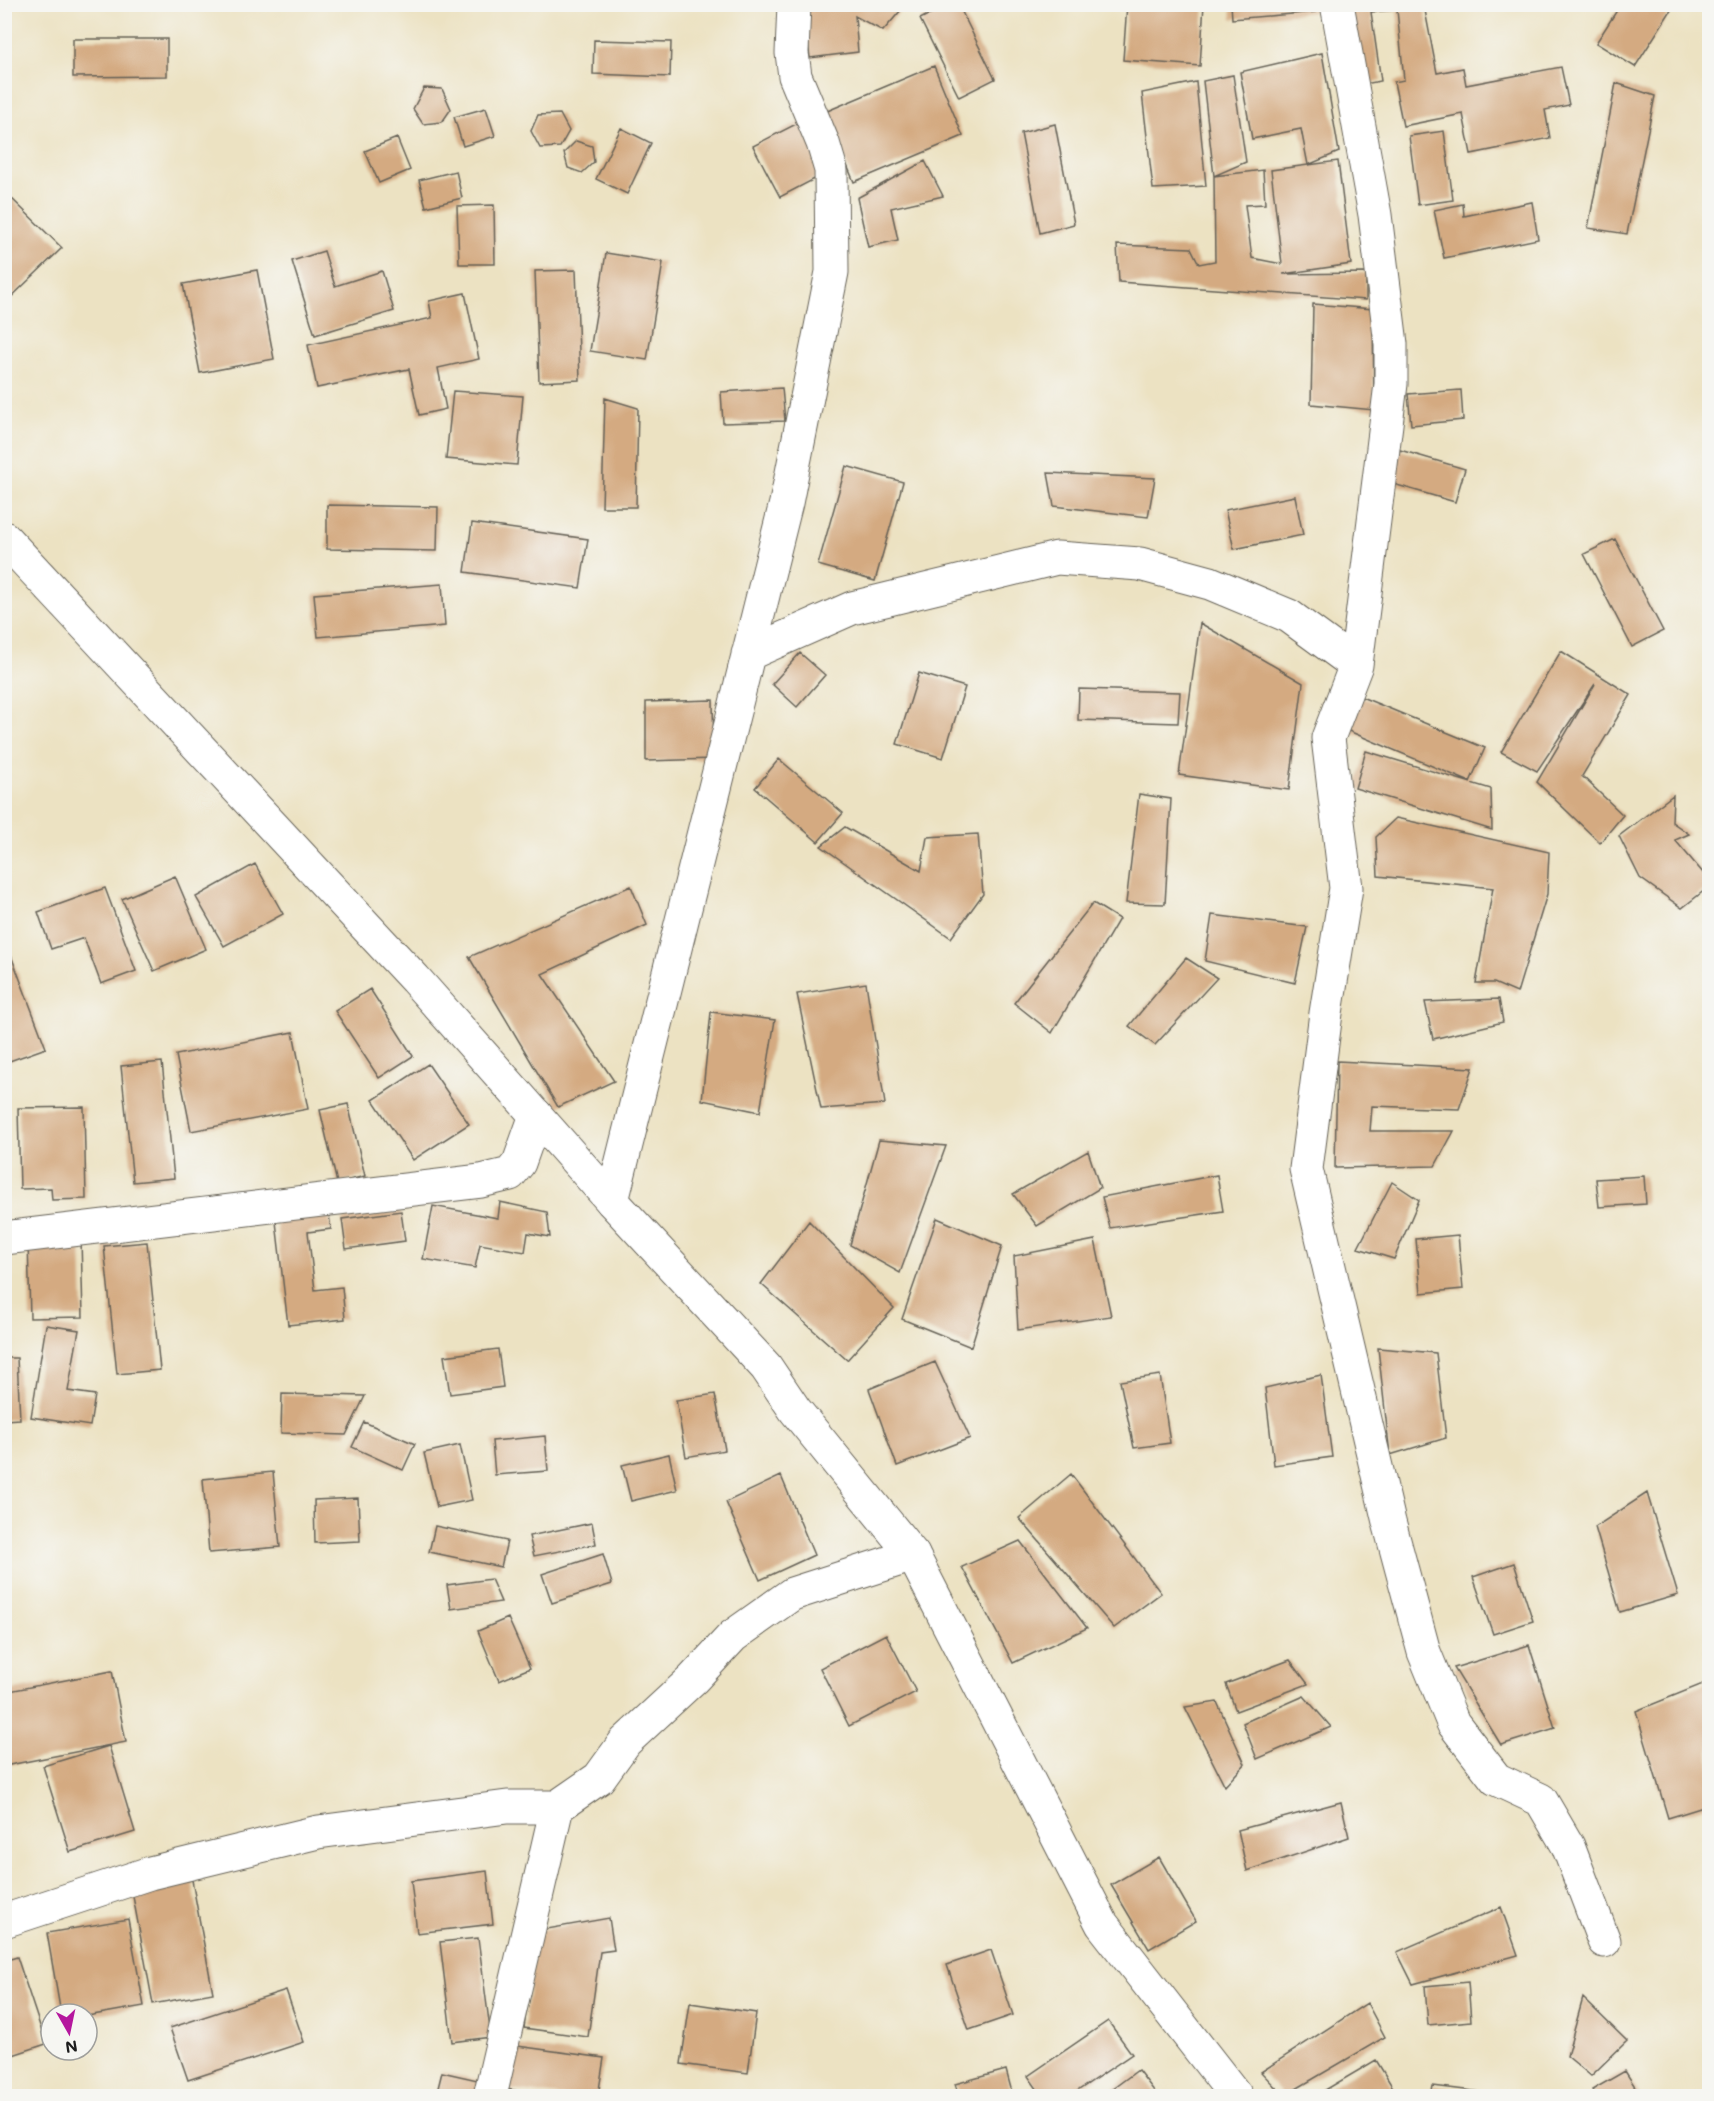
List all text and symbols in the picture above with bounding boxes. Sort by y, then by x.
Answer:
north arrow [39,2002,99,2062]
text: N [64,2036,79,2059]

